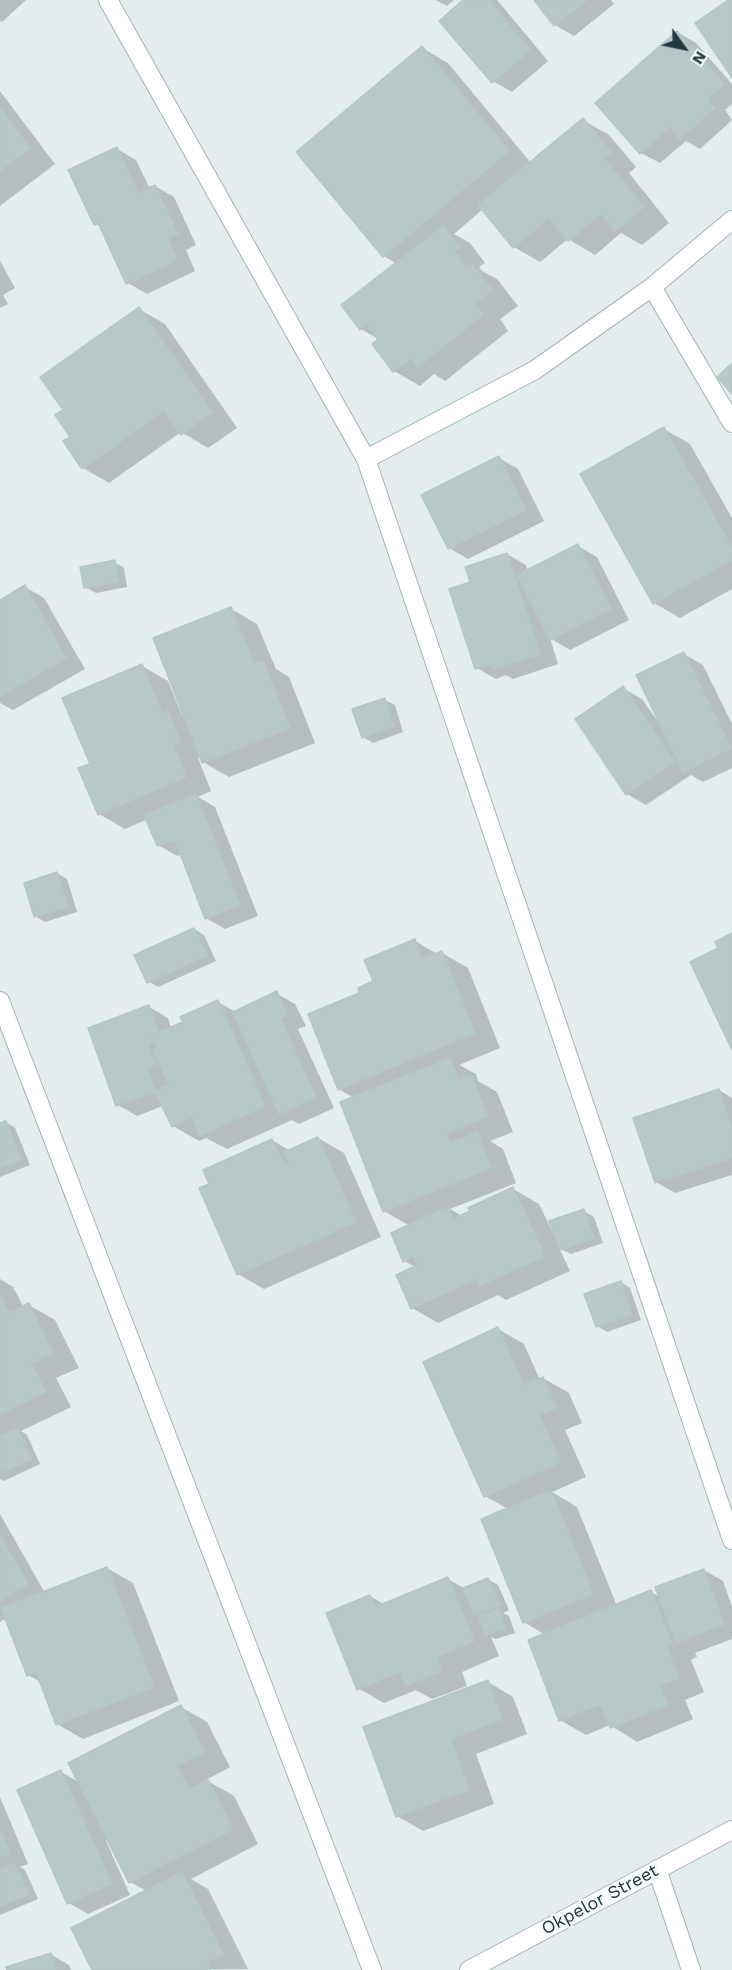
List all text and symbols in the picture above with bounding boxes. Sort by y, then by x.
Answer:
north arrow [654,18,714,78]
text: N [688,48,711,68]
street label: Okpelor Street [538,1860,662,1940]

